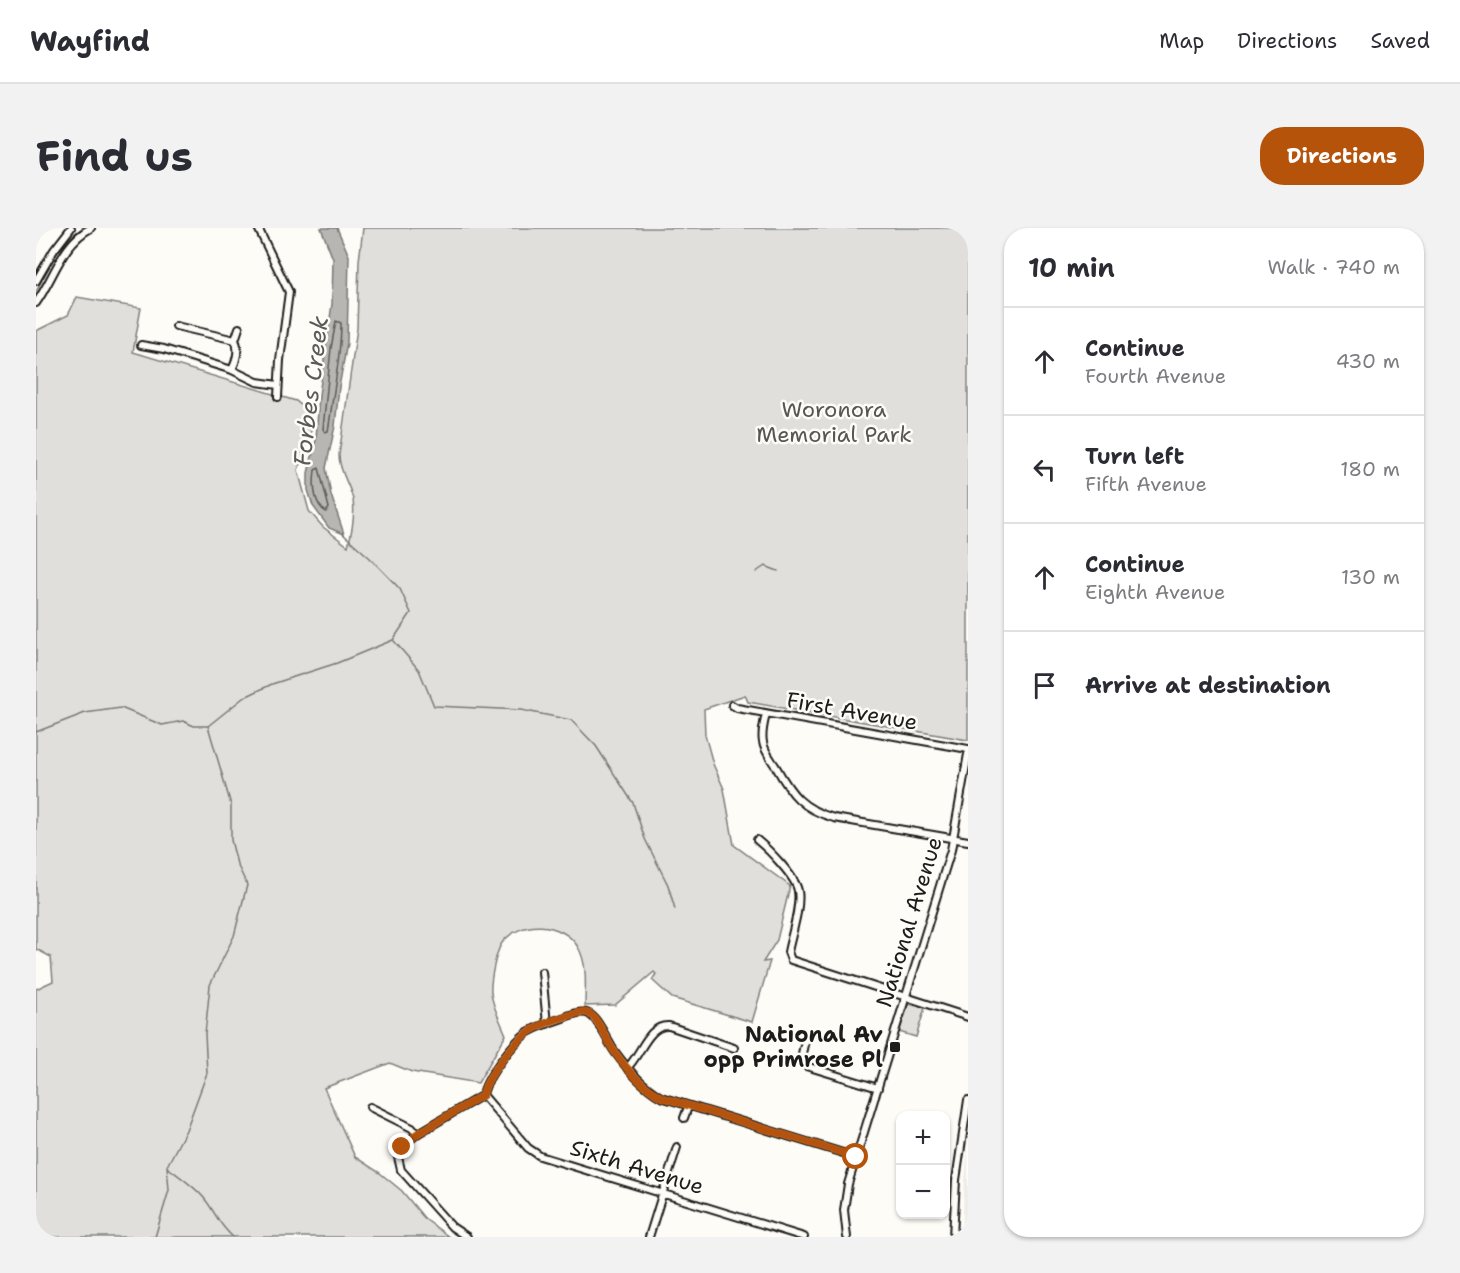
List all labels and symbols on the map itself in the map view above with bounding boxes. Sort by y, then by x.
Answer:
water label: Forbes Creek [286,314,336,468]
park label: Woronora Memorial Park [756,395,912,449]
street label: First Avenue [784,685,920,737]
street label: National Avenue [869,833,949,1011]
place label: National Av opp Primrose Pl [703,1020,883,1074]
marker: National Av opp Primrose Pl [888,1040,902,1054]
route end [388,1133,414,1159]
street label: Sixth Avenue [567,1133,707,1201]
route start [842,1143,868,1169]

